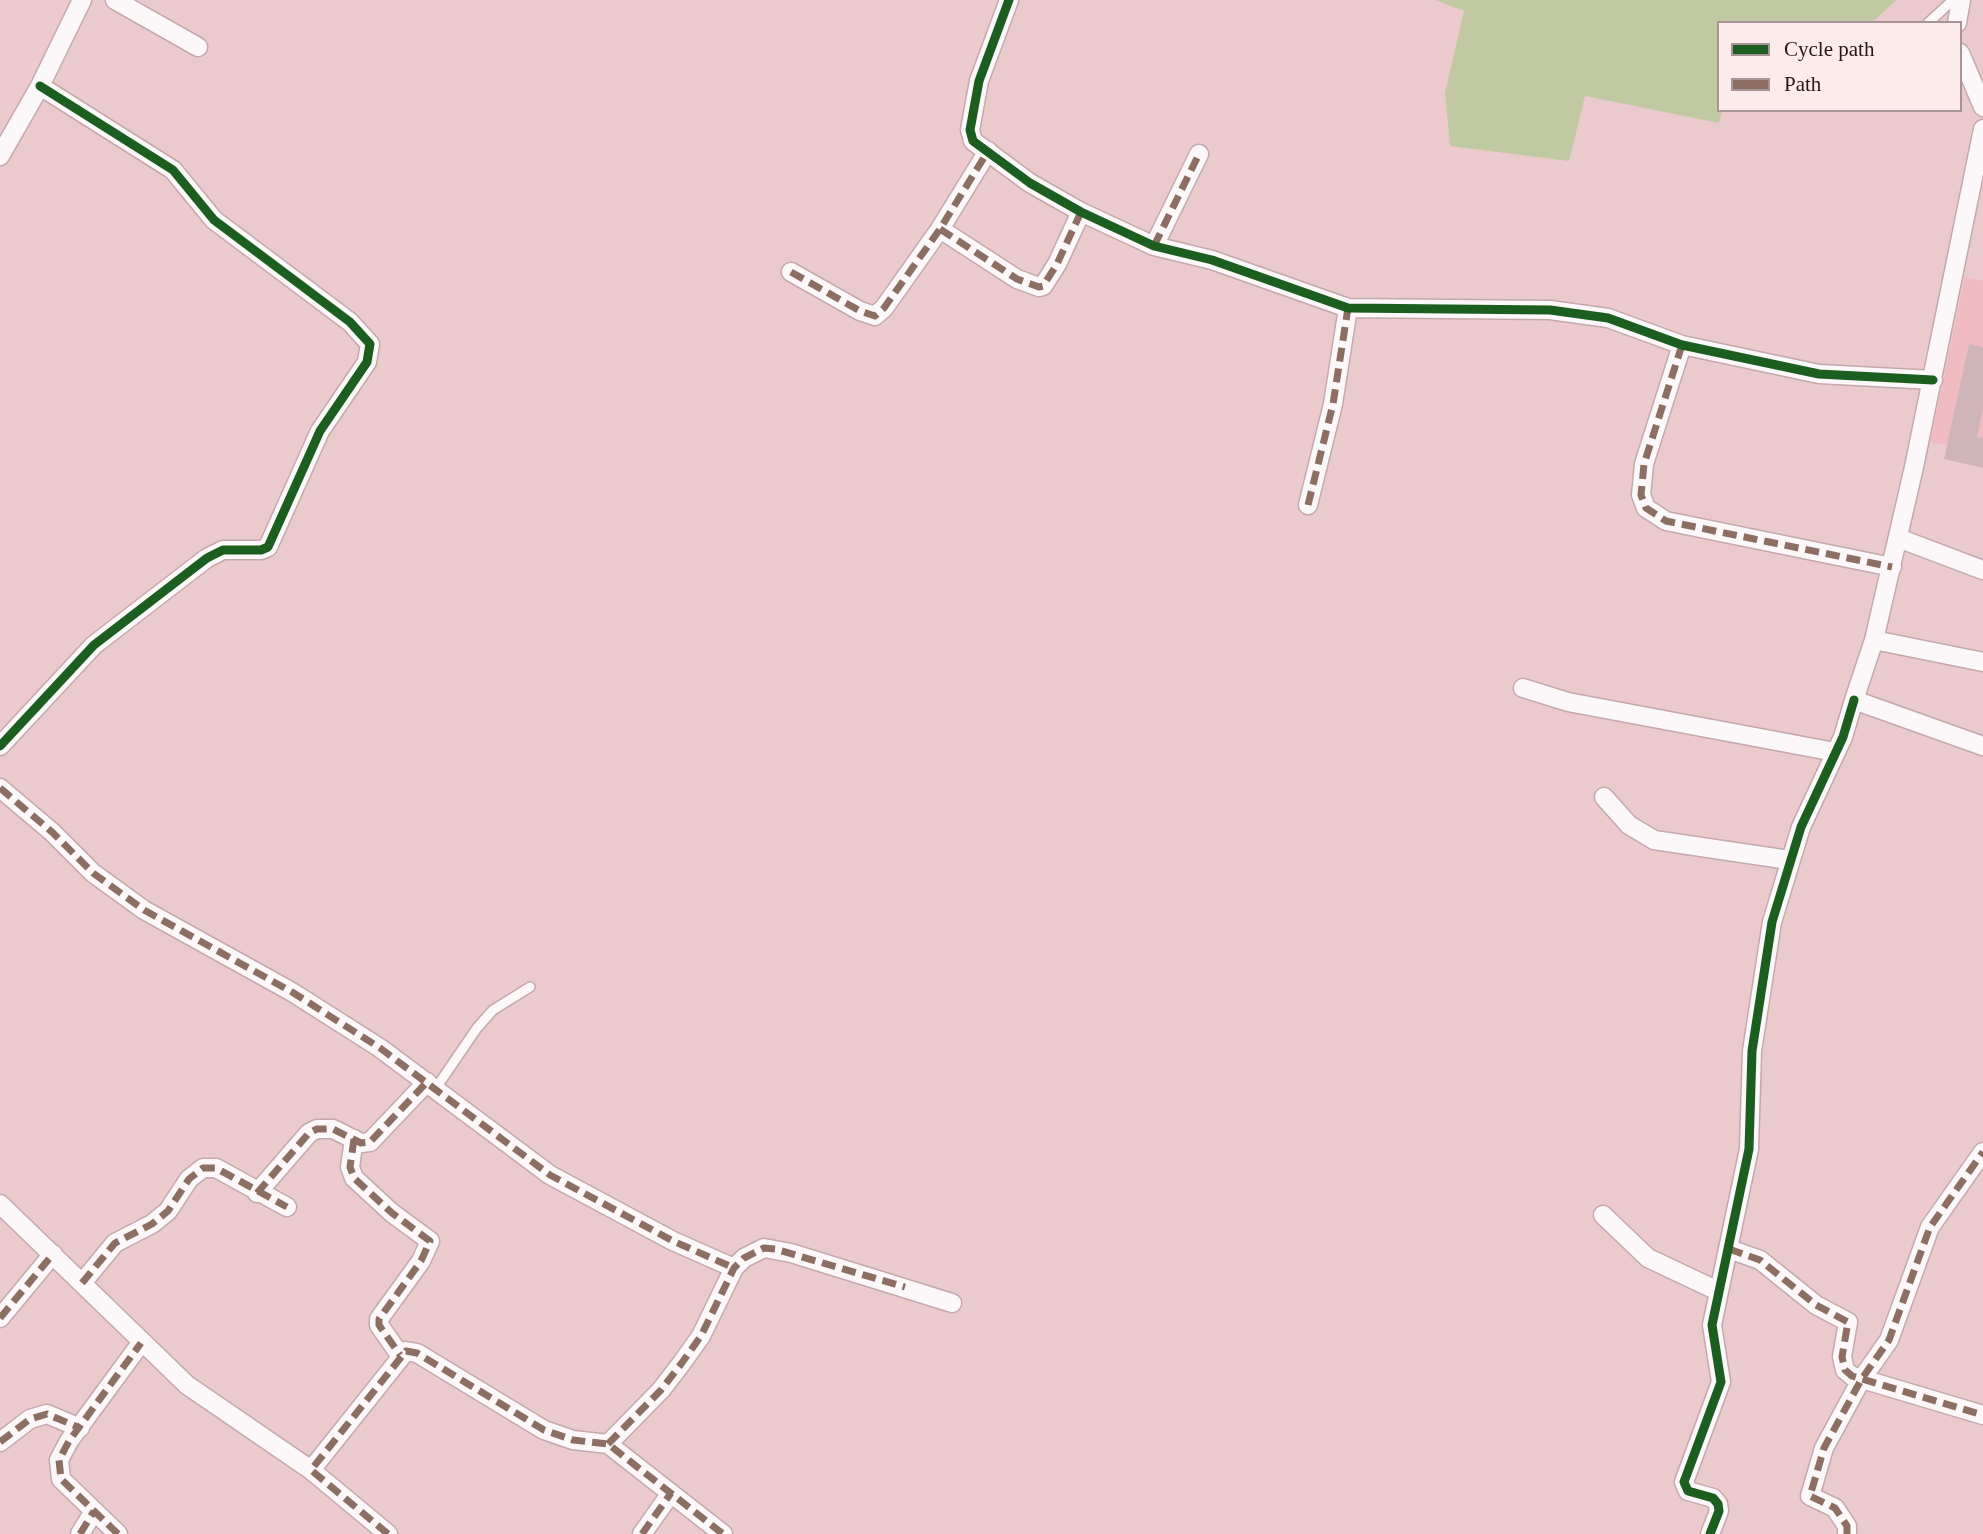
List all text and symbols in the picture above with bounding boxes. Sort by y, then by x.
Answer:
legend [1717,21,1962,112]
text: Cycle path [1784,37,1874,61]
text: Path [1784,72,1821,96]

